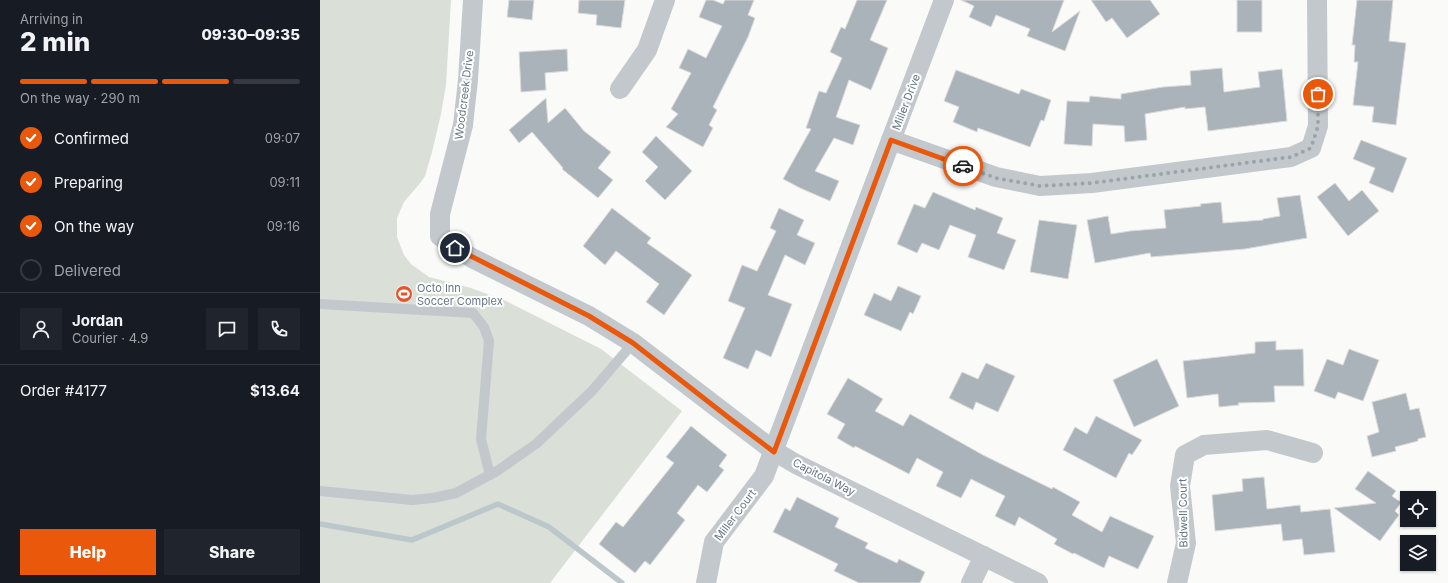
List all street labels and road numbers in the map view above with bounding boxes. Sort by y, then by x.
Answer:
street label: Woodcreek Drive [452,50,476,140]
street label: Miller Drive [889,72,923,132]
street label: Capitola Way [790,455,858,499]
street label: Bidwell Court [1175,478,1191,548]
street label: Miller Court [711,486,759,543]

